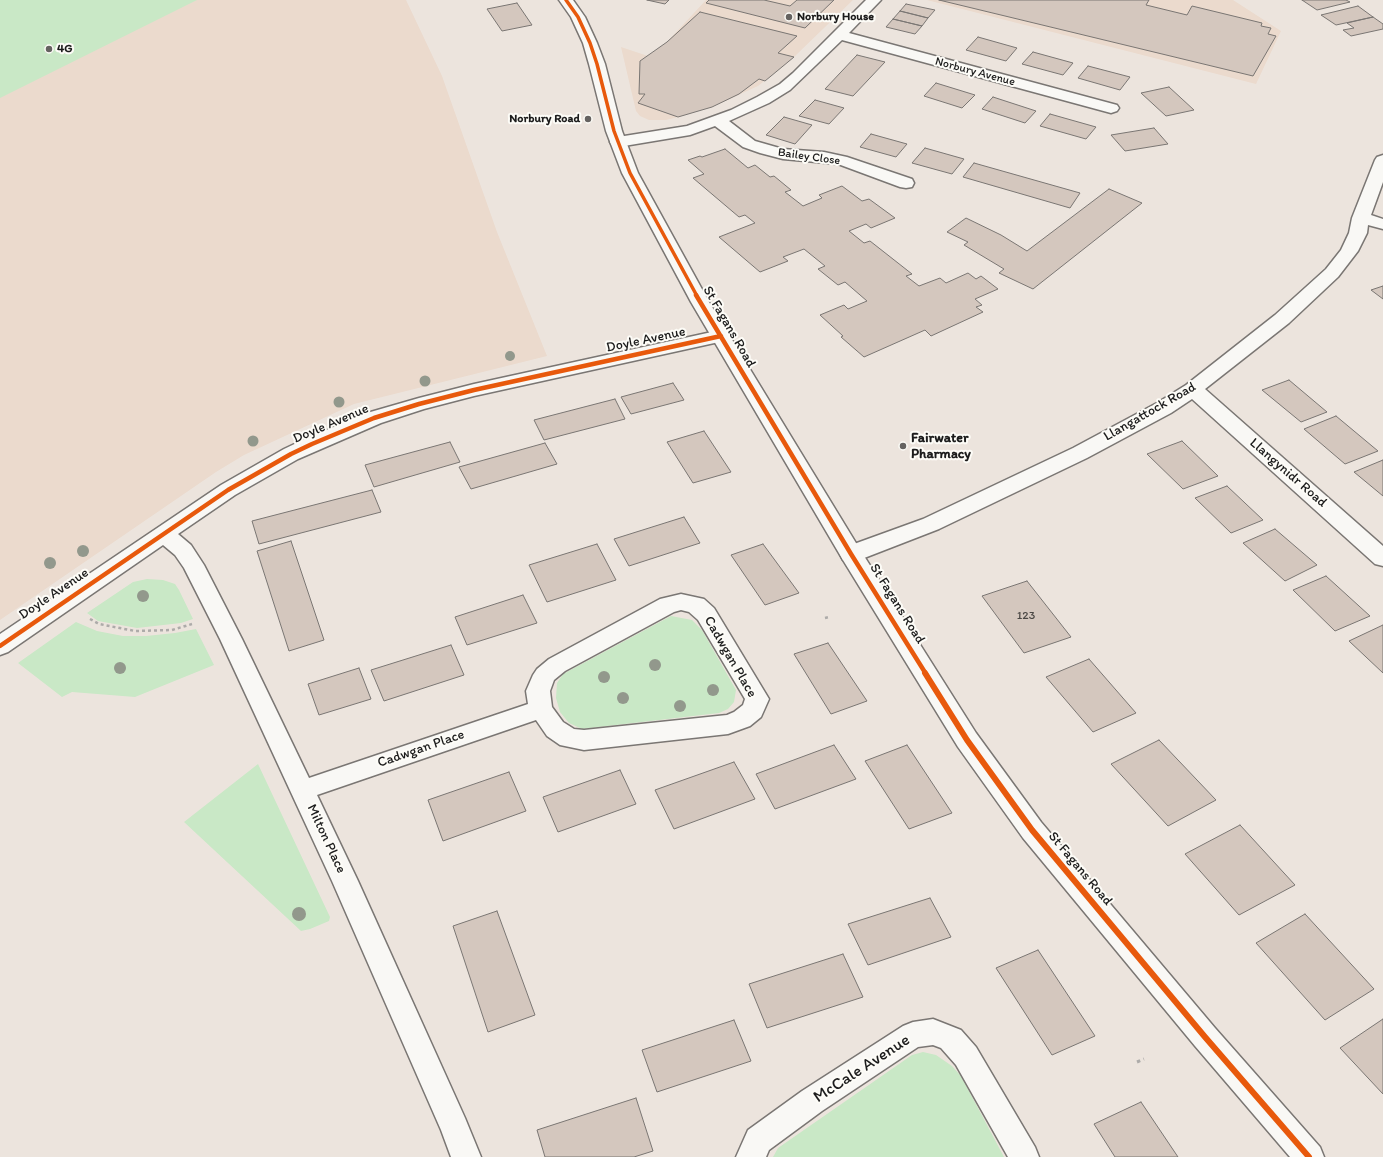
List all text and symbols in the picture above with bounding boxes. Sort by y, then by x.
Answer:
place label: Norbury House [797,10,874,24]
marker: Norbury House [784,12,794,22]
place label: 4G [57,42,72,56]
marker: 4G [44,44,54,54]
street label: Norbury Avenue [933,54,1017,90]
place label: Norbury Road [509,112,580,126]
marker: Norbury Road [583,114,593,124]
street label: Bailey Close [777,145,841,169]
street label: St Fagans Road [699,283,759,371]
street label: Doyle Avenue [605,323,687,357]
street label: Llangattock Road [1101,379,1199,445]
street label: Doyle Avenue [291,401,371,447]
place label: Fairwater Pharmacy [911,430,971,462]
street label: Llangynidr Road [1246,435,1330,511]
marker: Fairwater Pharmacy [898,441,908,451]
street label: St Fagans Road [866,561,928,647]
street label: Doyle Avenue [16,565,92,623]
house number: 123 [1017,609,1035,623]
street label: Cadwgan Place [700,613,760,701]
street label: Cadwgan Place [375,726,467,772]
street label: Milton Place [303,802,349,876]
street label: St Fagans Road [1044,829,1116,909]
street label: McCale Avenue [810,1030,914,1108]

